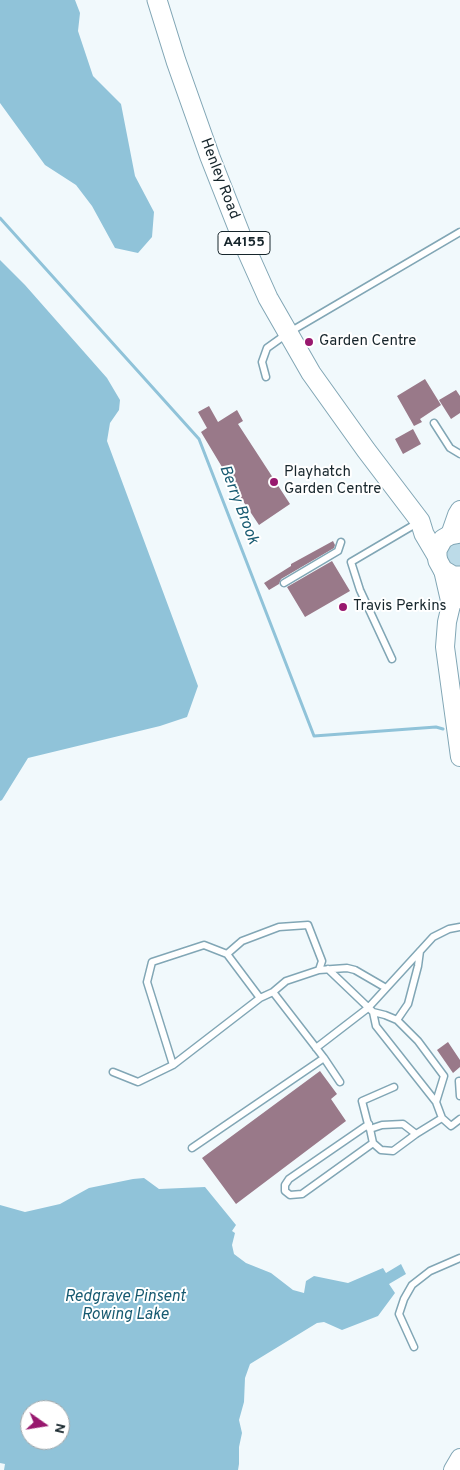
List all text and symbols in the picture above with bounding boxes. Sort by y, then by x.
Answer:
street label: Henley Road [195,136,243,222]
road number: A4155 [218,232,270,254]
place label: Garden Centre [319,333,416,351]
marker: Garden Centre [303,336,315,348]
water label: Berry Brook [214,463,262,547]
place label: Playhatch Garden Centre [284,464,381,499]
marker: Playhatch Garden Centre [268,476,280,488]
place label: Travis Perkins [353,598,447,616]
marker: Travis Perkins [337,601,349,613]
water label: Redgrave Pinsent Rowing Lake [65,1288,185,1326]
north arrow [20,1400,70,1450]
text: N [50,1421,69,1435]

